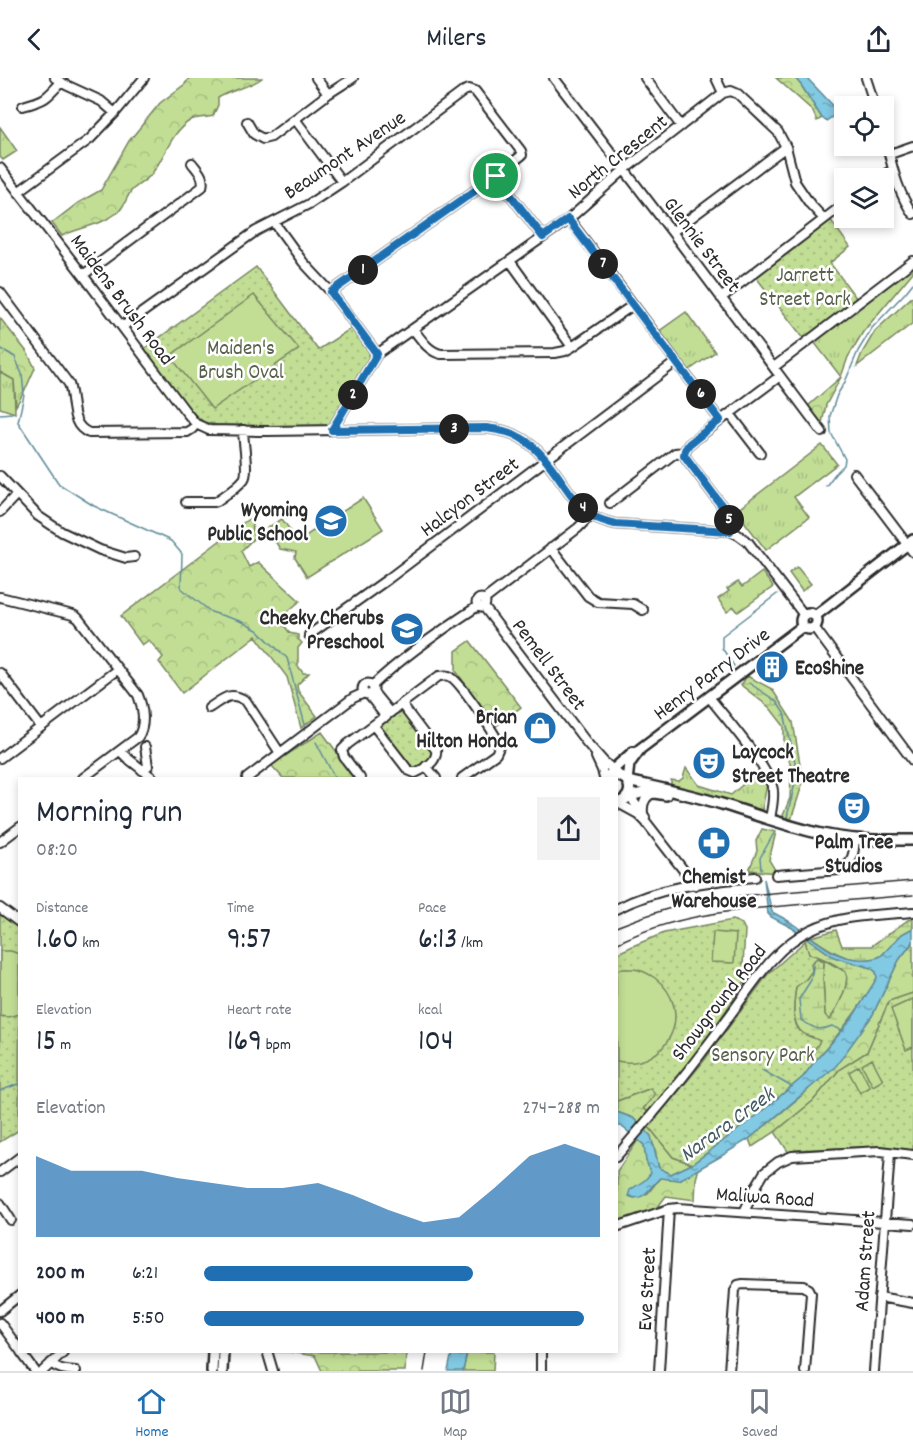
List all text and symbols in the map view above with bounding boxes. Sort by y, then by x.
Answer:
text: Milers [426,20,487,59]
icon: back [18,23,51,56]
icon: share [862,23,895,56]
map controls [834,96,894,228]
button: locate [834,96,894,156]
street label: Beaumont Avenue [279,104,413,209]
street label: North Crescent [562,108,676,208]
pin [470,150,521,201]
icon: arrive [479,159,512,192]
button: layers [834,168,894,228]
street label: Glennie Street [655,192,747,300]
street label: Maidens Brush Road [61,229,180,373]
pin: 7 [588,249,618,279]
text: 7 [600,252,606,275]
pin: 1 [348,255,378,285]
text: 1 [361,258,365,281]
park label: Jarrett Street Park [759,262,851,316]
park label: Maiden's Brush Oval [198,335,284,389]
pin: 6 [686,379,716,409]
pin: 2 [338,380,368,410]
text: 6 [697,382,705,405]
text: 2 [350,383,357,406]
pin: 3 [439,414,469,444]
text: 3 [450,417,458,440]
street label: Halcyon Street [415,451,527,546]
pin: 4 [568,493,598,523]
text: 4 [580,496,586,519]
place label: Wyoming Public School [207,497,309,551]
school or university icon: Wyoming Public School [313,503,349,539]
pin: 5 [714,505,744,535]
text: 5 [725,508,733,531]
place label: Cheeky Cherubs Preschool [260,605,385,659]
school or university icon: Cheeky Cherubs Preschool [389,611,425,647]
street label: Pemell Street [503,614,592,718]
street label: Henry Parry Drive [648,621,778,729]
building icon: EcoShine [754,649,790,685]
place label: EcoShine [795,655,864,685]
place label: Brian Hilton Honda [416,704,518,758]
shop icon: Brian Hilton Honda [522,710,558,746]
place label: Laycock Street Theatre [732,739,850,793]
theatre icon: Laycock Street Theatre [691,745,727,781]
theatre icon: Palm Tree Studios [836,790,872,826]
text: Morning run [36,791,183,838]
button: share [537,797,600,860]
pharmacy icon: Chemist Warehouse [696,825,732,861]
place label: Palm Tree Studios [815,829,893,883]
text: 08:20 [36,837,78,865]
place label: Chemist Warehouse [671,864,757,918]
text: Distance [36,897,88,920]
text: Time [227,897,254,920]
text: Pace [418,897,446,920]
text: 1.60 [36,920,79,963]
text: 9:57 [227,920,271,963]
text: 6:13 [418,920,458,963]
text: km [79,932,100,955]
text: /km [458,932,483,955]
street label: Showground Road [665,939,776,1069]
text: Elevation [36,999,92,1022]
text: Heart rate [227,999,292,1022]
text: kcal [418,999,442,1022]
text: 15 [36,1022,56,1065]
text: 169 [227,1022,262,1065]
text: 104 [418,1022,453,1065]
text: m [56,1034,71,1057]
text: bpm [262,1034,291,1057]
park label: Sensory Park [711,1042,815,1072]
water label: Narara Creek [674,1080,784,1171]
text: Elevation [36,1095,106,1123]
text: 274–288 m [522,1095,600,1123]
street label: Maliwa Road [715,1181,815,1217]
street label: Adam Street [848,1209,886,1313]
street label: Eve Street [632,1246,666,1332]
text: 200 m [36,1260,85,1288]
text: 6:21 [132,1260,158,1288]
text: 400 m [36,1305,84,1333]
text: 5:50 [132,1305,165,1333]
tab: Home [135,1385,169,1444]
tab: Map [439,1385,472,1444]
tab: Saved [742,1385,778,1444]

